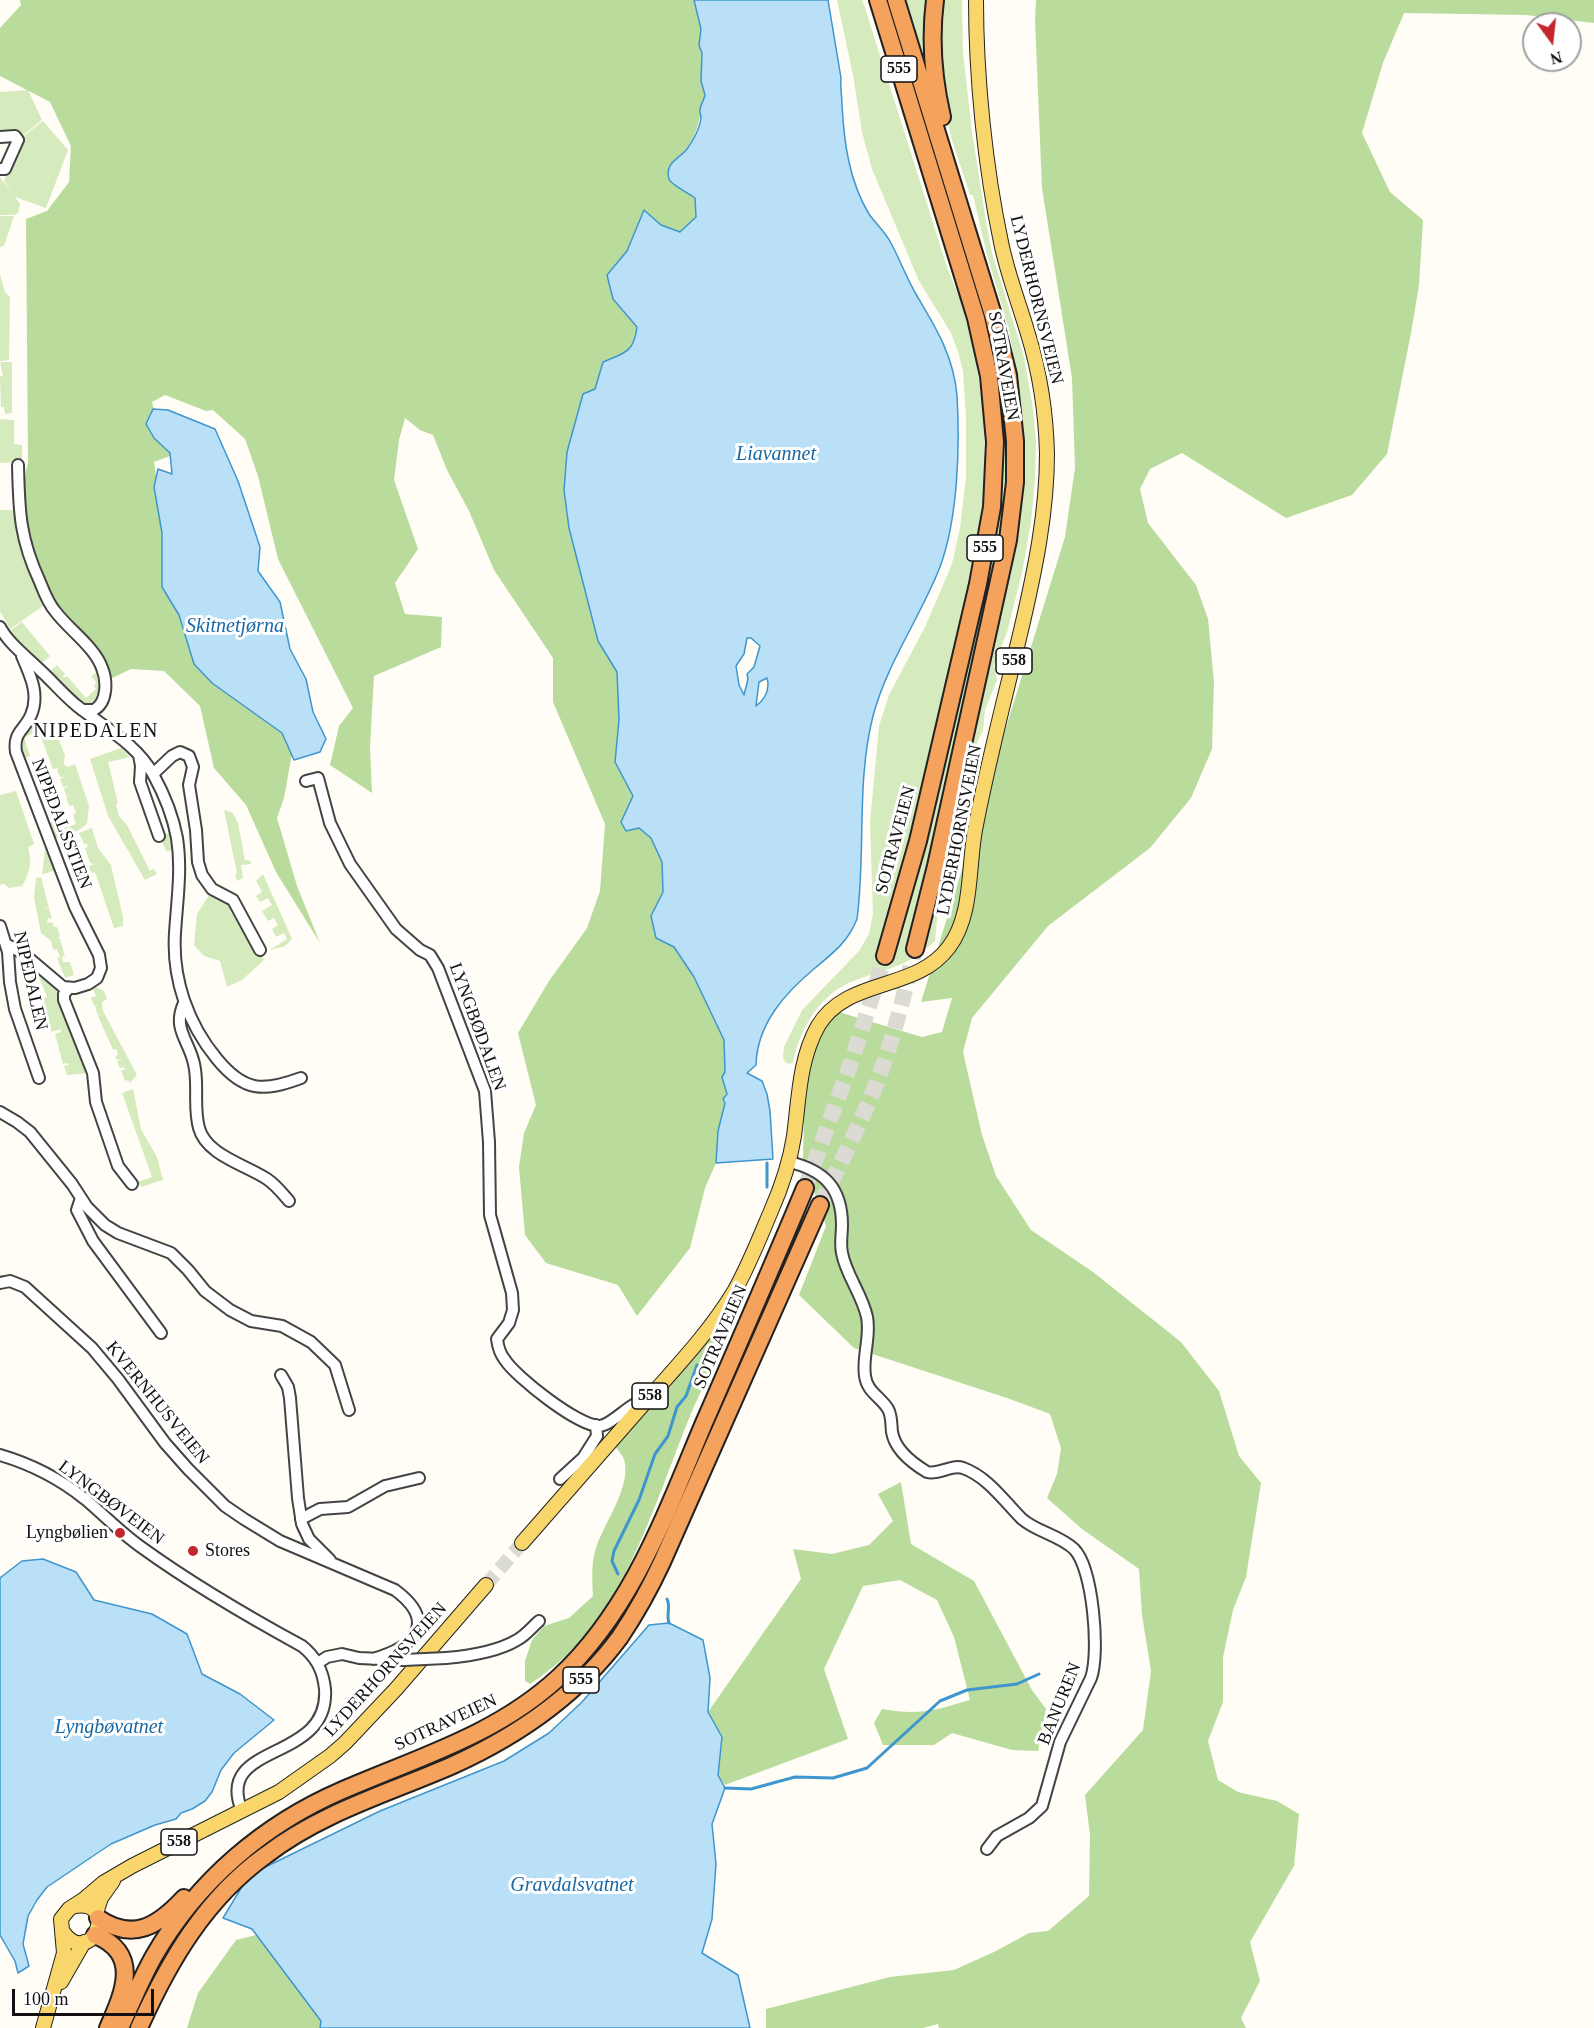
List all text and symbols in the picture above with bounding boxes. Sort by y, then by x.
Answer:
north arrow [1522,12,1582,72]
text: N [1548,48,1564,68]
road number: 555 [881,56,917,82]
street label: LYDERHORNSVEIEN [1005,213,1067,387]
street label: SOTRAVEIEN [983,310,1023,422]
water label: Liavannet [736,443,816,467]
road number: 555 [967,535,1003,561]
water label: Skitnetjørna [186,615,284,639]
road number: 558 [996,648,1032,674]
district label: NIPEDALEN [33,720,159,744]
street label: LYDERHORNSVEIEN [933,743,987,917]
street label: NIPEDALSSTIEN [26,756,96,892]
street label: SOTRAVEIEN [871,784,921,896]
street label: NIPEDALEN [8,929,52,1033]
street label: LYNGBØDALEN [444,960,510,1094]
street label: SOTRAVEIEN [689,1282,753,1392]
street label: KVERNHUSVEIEN [101,1337,213,1469]
road number: 558 [632,1383,668,1409]
street label: LYNGBØVEIEN [54,1456,168,1550]
place label: Lyngbølien [26,1522,108,1544]
marker: Lyngbølien [113,1526,127,1540]
place label: Stores [205,1540,250,1562]
marker: Stores [186,1544,200,1558]
street label: LYDERHORNSVEIEN [320,1598,452,1742]
street label: BANUREN [1034,1660,1086,1748]
road number: 555 [563,1667,599,1693]
street label: SOTRAVEIEN [391,1690,501,1756]
water label: Lyngbøvatnet [55,1716,163,1740]
road number: 558 [161,1829,197,1855]
water label: Gravdalsvatnet [510,1874,634,1898]
scale bar [15,1977,158,2015]
text: 100 m [23,1989,69,2009]

